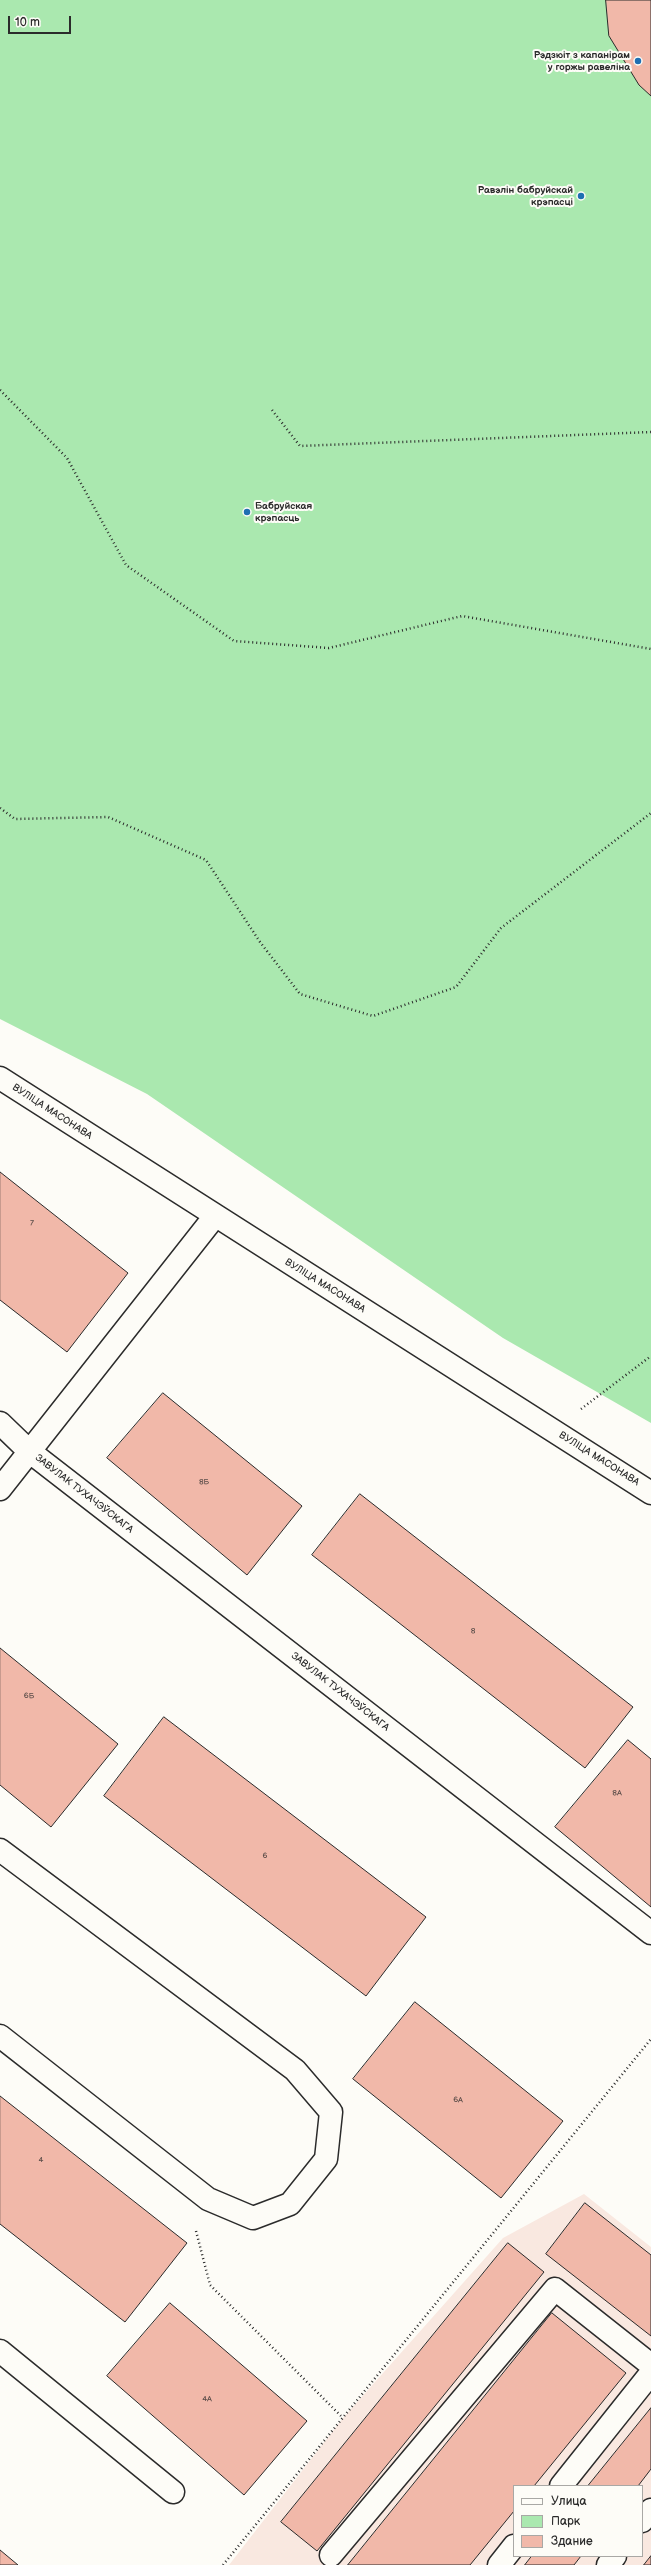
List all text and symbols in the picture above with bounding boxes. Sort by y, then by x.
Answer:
scale bar [10,8,73,34]
text: 10 m [15,15,40,30]
place label: Рэдзюіт з капанірам у горжы равеліна [534,49,630,72]
marker: Рэдзюіт з капанірам у горжы равеліна [633,56,643,66]
place label: Равэлін бабруйскай крэпасці [478,184,573,208]
marker: Равэлін бабруйскай крэпасці [576,191,586,201]
place label: Бабруйская крэпасць [255,500,312,524]
marker: Бабруйская крэпасць [242,507,252,517]
street label: ВУЛІЦА МАСОНАВА [10,1082,94,1142]
house number: 7 [30,1218,34,1228]
street label: ВУЛІЦА МАСОНАВА [282,1256,368,1316]
street label: ВУЛІЦА МАСОНАВА [556,1429,642,1489]
street label: ЗАВУЛАК ТУХАЧЭЎСКАГА [33,1452,135,1536]
house number: 8Б [199,1477,209,1487]
house number: 8 [471,1626,475,1636]
street label: ЗАВУЛАК ТУХАЧЭЎСКАГА [289,1650,391,1734]
house number: 6Б [24,1691,34,1701]
house number: 8А [612,1788,622,1798]
house number: 6 [263,1851,267,1861]
house number: 6А [453,2095,463,2105]
house number: 4 [39,2155,43,2165]
house number: 4А [202,2394,212,2404]
legend [513,2485,643,2557]
text: Улица [551,2494,587,2509]
text: Парк [551,2514,580,2529]
text: Здание [551,2534,593,2549]

